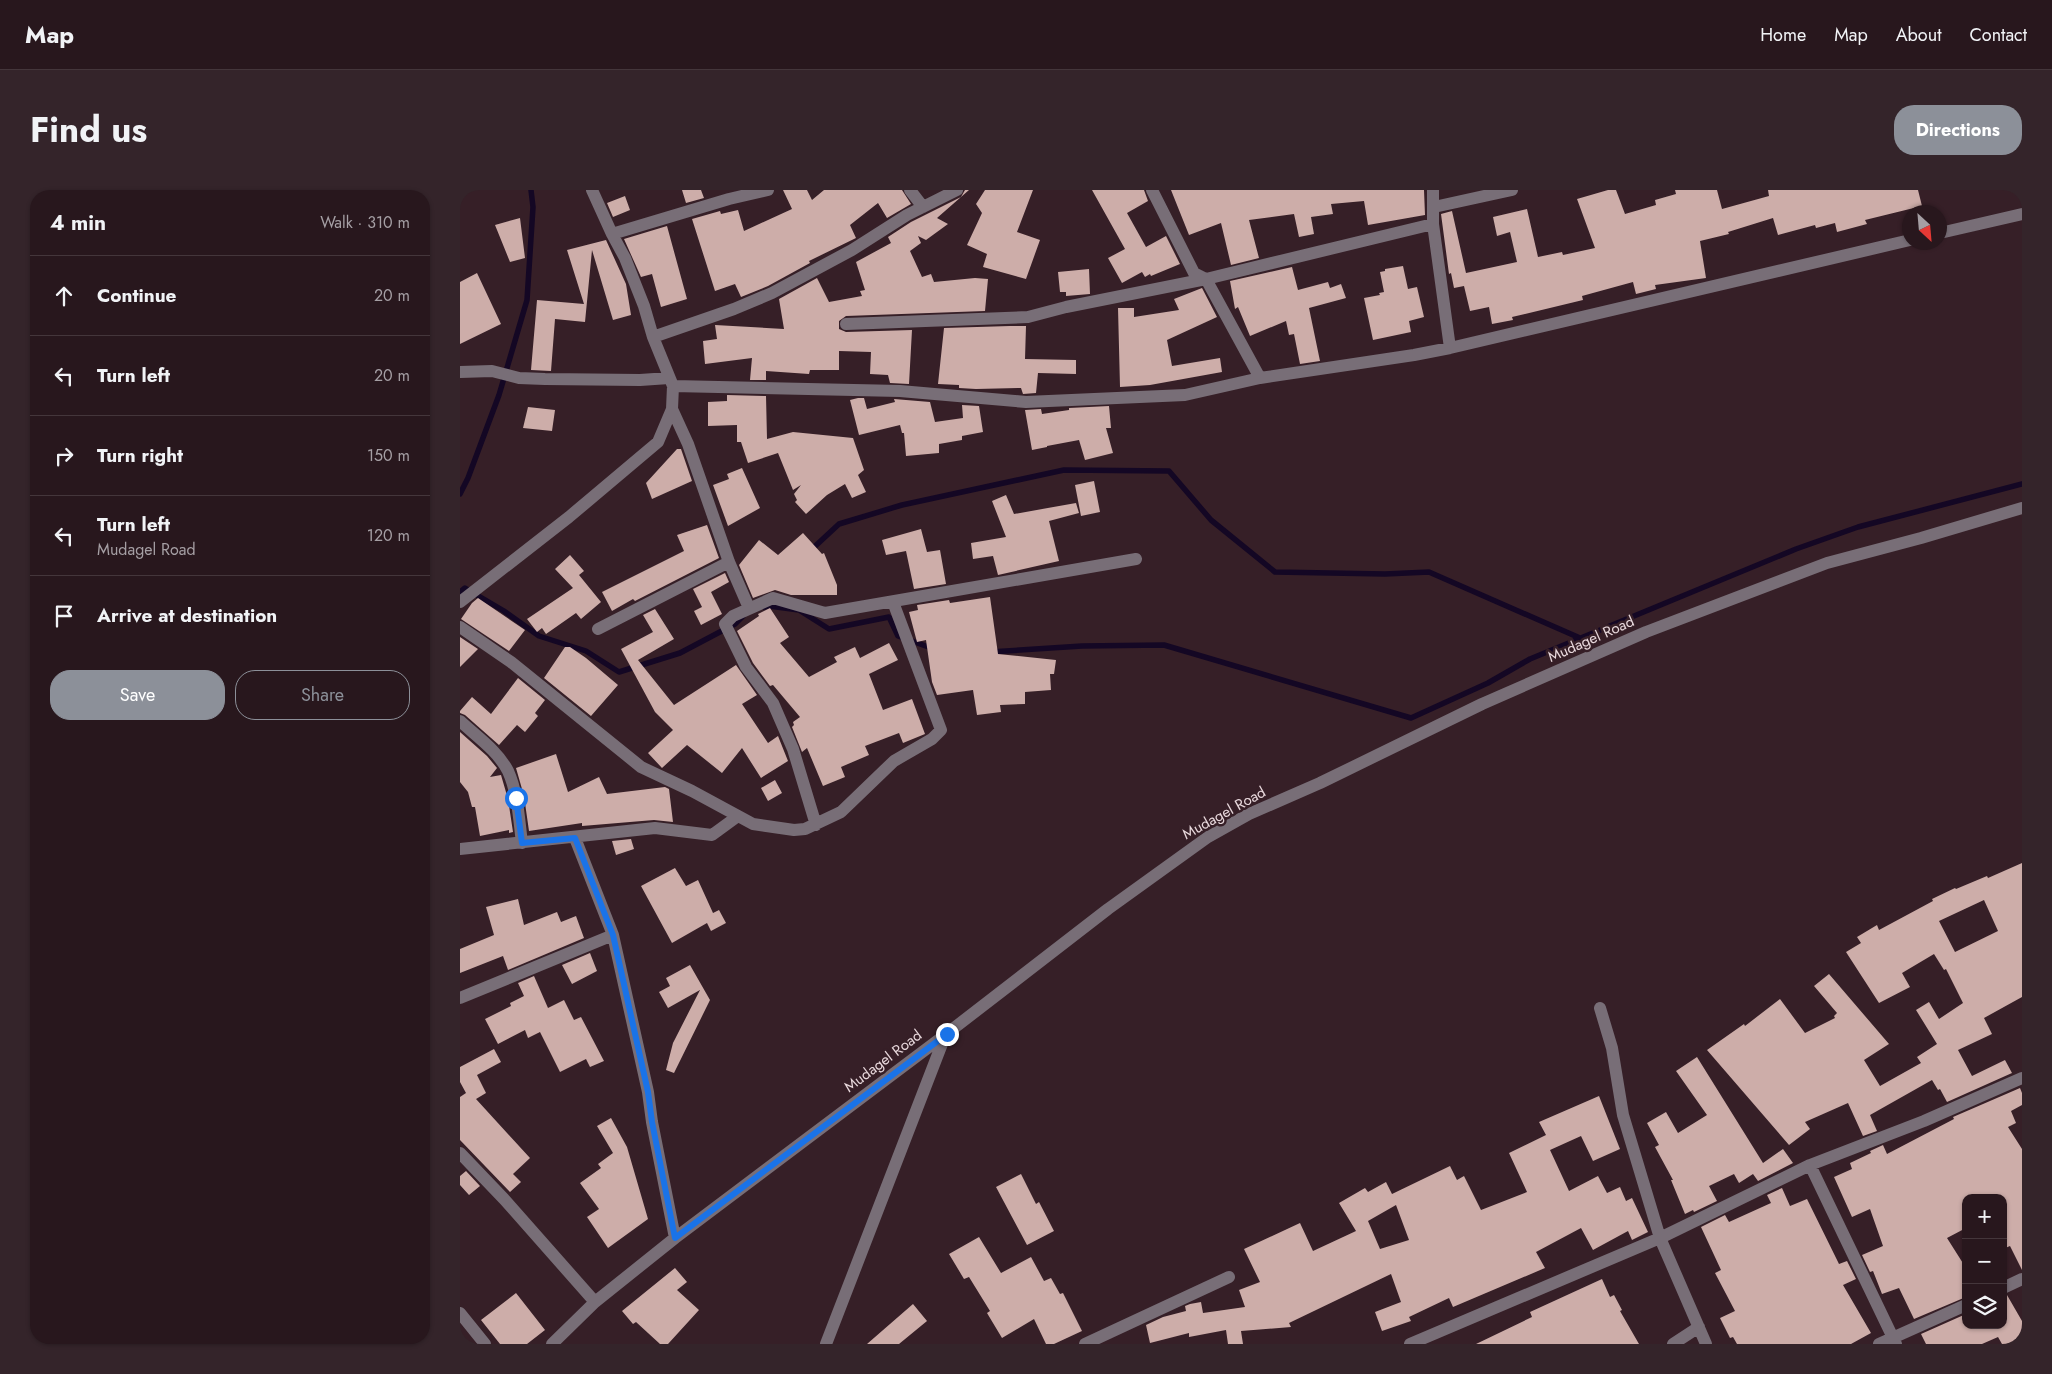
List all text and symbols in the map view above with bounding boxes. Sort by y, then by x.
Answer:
text: Map [25,17,74,52]
text: Home [1760,22,1806,48]
text: Map [1834,22,1868,48]
text: About [1896,22,1941,48]
text: Contact [1969,22,2027,48]
text: Find us [30,105,147,155]
button: Directions [1894,105,2022,155]
north arrow [1902,205,1947,250]
text: 4 min [50,208,106,238]
text: Walk · 310 m [320,211,410,234]
icon: ahead [50,282,78,310]
text: Continue [97,282,176,309]
text: 20 m [374,284,410,307]
icon: left [50,362,78,390]
text: Turn left [97,362,170,389]
text: 20 m [374,364,410,387]
icon: right [50,442,78,470]
text: Turn right [97,442,183,469]
text: 150 m [367,444,410,467]
text: Turn left [97,511,170,538]
icon: left [50,522,78,550]
text: 120 m [367,524,410,547]
text: Mudagel Road [97,538,196,561]
icon: arrive [50,602,78,630]
text: Arrive at destination [97,602,277,629]
street label: Mudagel Road [1544,610,1638,668]
button: Save [50,670,225,720]
button: Share [235,670,410,720]
street label: Mudagel Road [1178,781,1270,845]
route start [505,787,528,810]
route end [936,1023,959,1046]
street label: Mudagel Road [839,1024,927,1098]
map controls [1962,1194,2007,1329]
button: + [1962,1194,2007,1239]
button: − [1962,1239,2007,1284]
button: layers [1962,1284,2007,1329]

